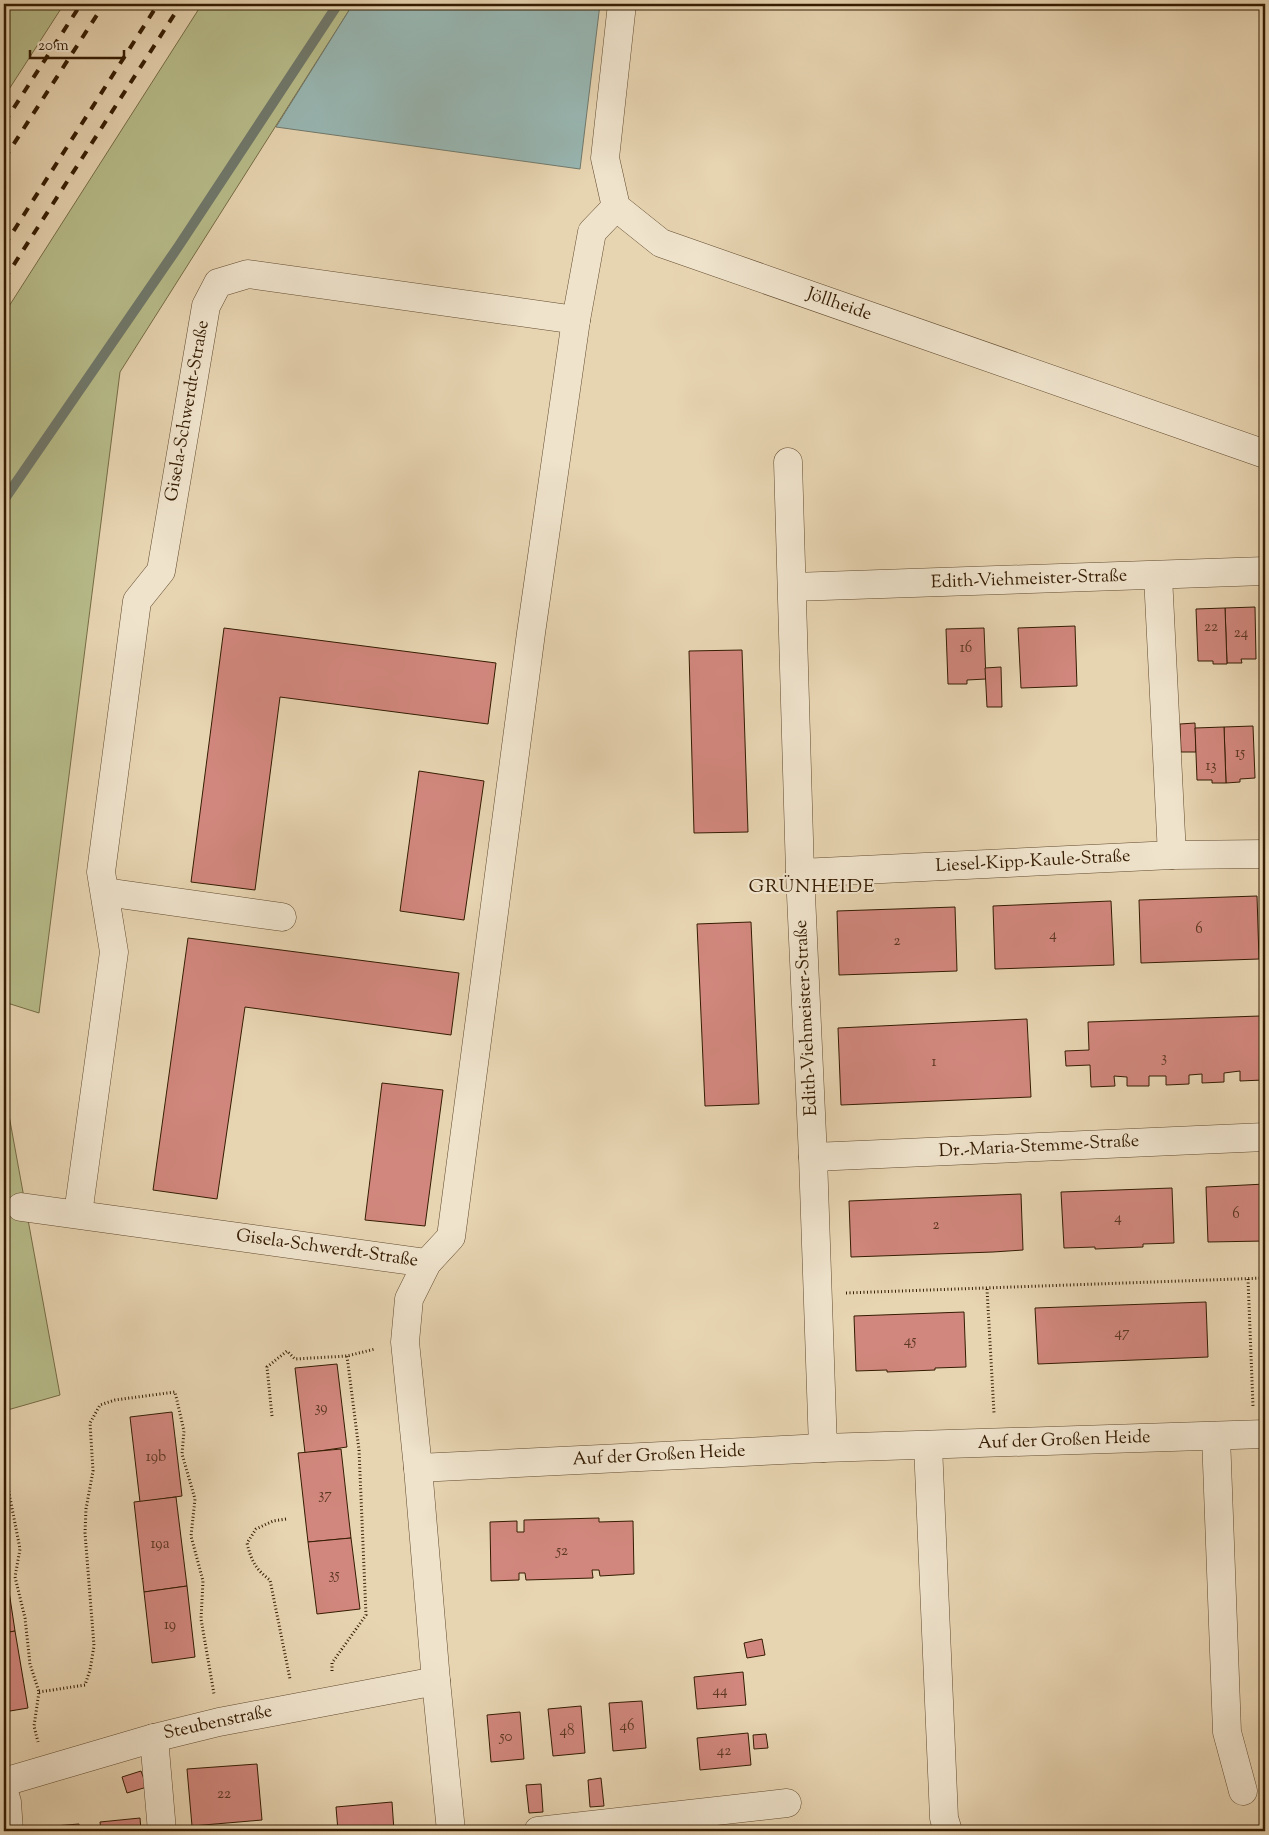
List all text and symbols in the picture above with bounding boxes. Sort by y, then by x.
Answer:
scale bar [30,28,124,60]
text: 20 m [38,36,69,57]
street label: Jöllheide [802,281,875,328]
street label: Gisela-Schwerdt-Straße [159,318,217,504]
street label: Edith-Viehmeister-Straße [930,564,1128,596]
house number: 22 [1204,617,1218,638]
house number: 24 [1234,623,1249,644]
house number: 16 [960,638,972,659]
house number: 15 [1235,743,1245,764]
house number: 13 [1205,756,1217,777]
street label: Liesel-Kipp-Kaule-Straße [935,844,1131,880]
district label: GRÜNHEIDE [749,874,876,901]
street label: Edith-Viehmeister-Straße [789,919,825,1117]
house number: 6 [1195,919,1203,940]
house number: 4 [1049,925,1057,946]
house number: 2 [893,931,901,952]
house number: 3 [1161,1048,1167,1069]
house number: 1 [931,1052,937,1073]
street label: Dr.-Maria-Stemme-Straße [938,1129,1140,1165]
house number: 6 [1232,1204,1240,1225]
house number: 4 [1114,1208,1122,1229]
house number: 2 [932,1215,940,1236]
street label: Gisela-Schwerdt-Straße [234,1223,420,1275]
house number: 47 [1114,1323,1130,1344]
house number: 45 [904,1331,916,1352]
house number: 39 [314,1398,328,1419]
street label: Auf der Großen Heide [977,1425,1151,1457]
street label: Auf der Großen Heide [572,1438,746,1474]
house number: 19b [146,1447,166,1468]
house number: 37 [318,1485,332,1506]
house number: 19a [150,1534,170,1555]
house number: 52 [555,1541,568,1562]
house number: 35 [328,1565,340,1586]
house number: 19 [164,1615,176,1636]
house number: 44 [712,1681,728,1702]
street label: Steubenstraße [161,1699,275,1747]
house number: 46 [620,1716,634,1737]
house number: 48 [559,1721,575,1742]
house number: 50 [498,1727,513,1748]
house number: 42 [717,1741,731,1762]
house number: 22 [217,1784,231,1805]

